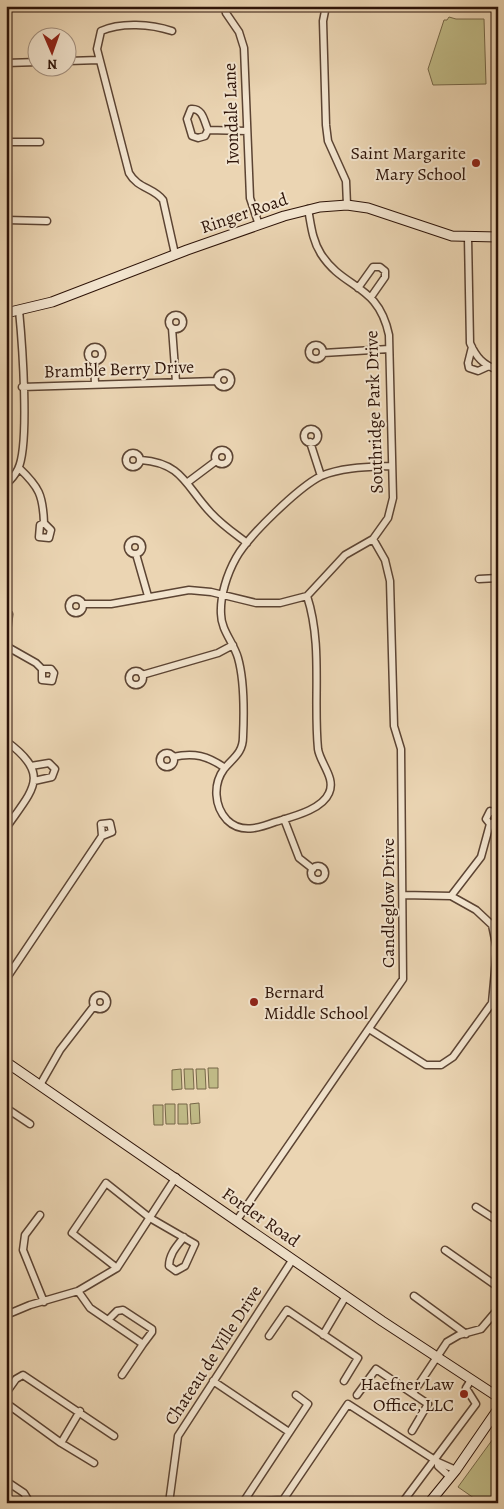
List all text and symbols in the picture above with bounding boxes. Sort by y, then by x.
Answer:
north arrow [28,28,78,78]
text: N [47,55,58,74]
street label: Ivondale Lane [217,63,245,165]
place label: Saint Margarite Mary School [350,141,467,186]
marker: Saint Margarite Mary School [470,157,482,169]
street label: Ringer Road [197,187,291,239]
street label: Southridge Park Drive [359,330,389,494]
street label: Bramble Berry Drive [43,354,195,384]
street label: Candleglow Drive [376,838,400,968]
place label: Bernard Middle School [264,980,369,1025]
marker: Bernard Middle School [248,996,260,1008]
street label: Forder Road [217,1181,305,1253]
street label: Chateau de Ville Drive [159,1280,267,1430]
place label: Haefner Law Office, LLC [360,1372,454,1417]
marker: Haefner Law Office, LLC [458,1388,470,1400]

